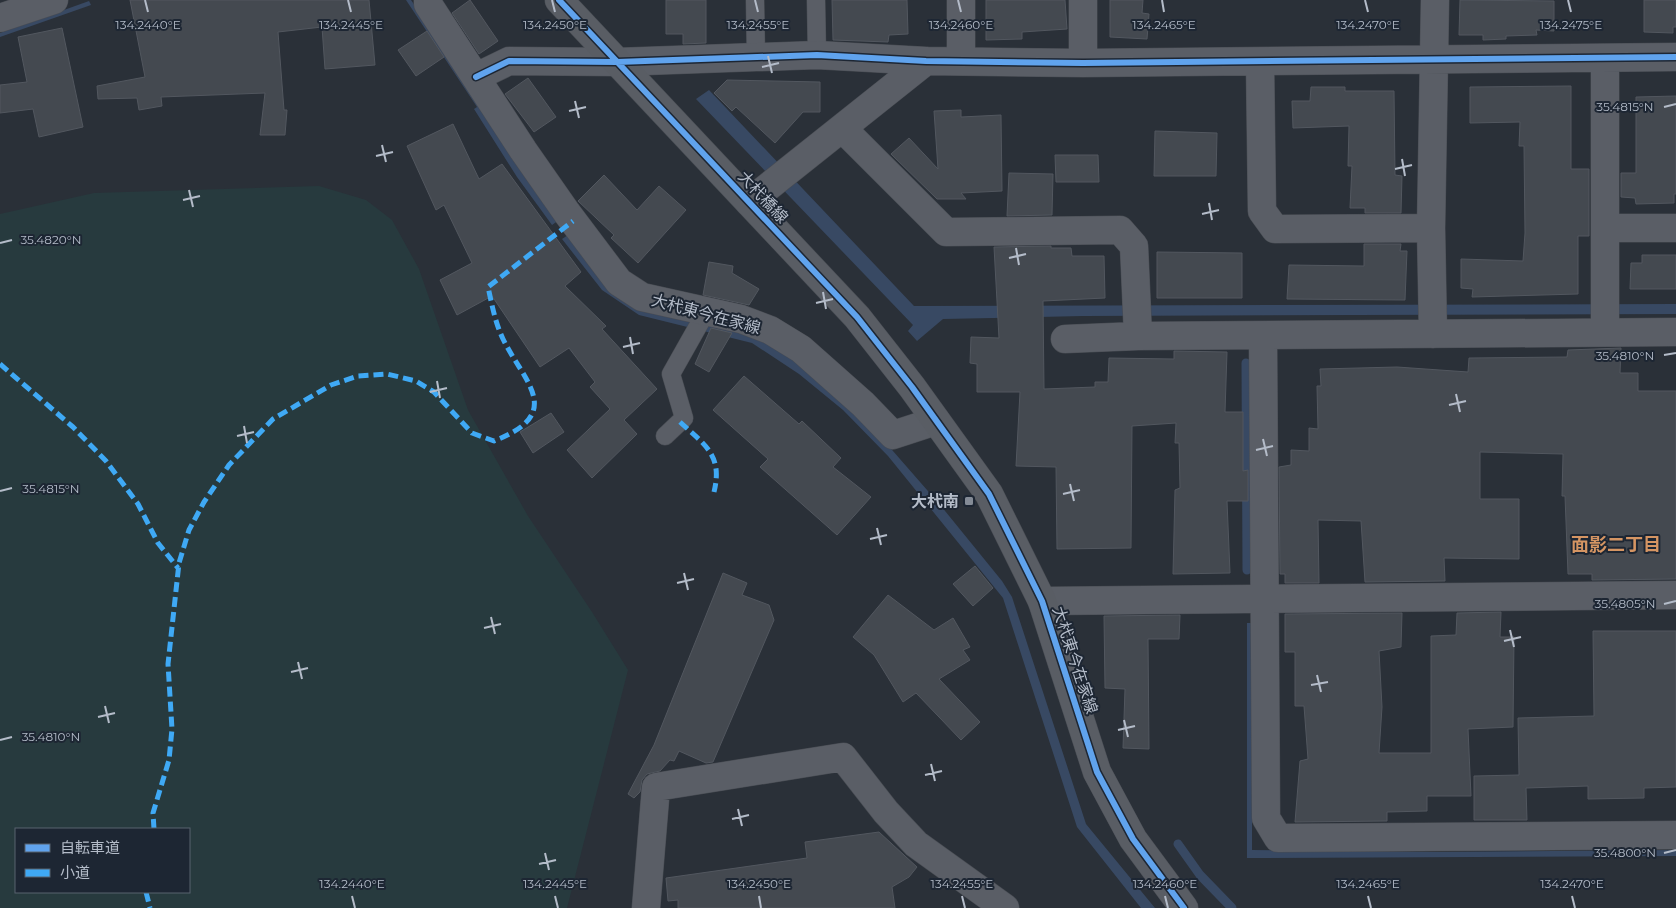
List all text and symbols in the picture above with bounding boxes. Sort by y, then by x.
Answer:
text: 134.2440°E [115,17,181,32]
text: 134.2445°E [319,17,383,32]
text: 134.2450°E [523,17,587,32]
text: 134.2455°E [727,17,789,32]
text: 134.2460°E [929,17,993,32]
text: 134.2465°E [1132,17,1196,32]
text: 134.2470°E [1336,17,1400,32]
text: 134.2475°E [1540,17,1602,32]
text: 35.4815°N [1596,99,1654,114]
street label: 大杙橋線 [734,167,792,227]
text: 35.4820°N [20,232,82,247]
street label: 大杙東今在家線 [649,290,763,338]
text: 35.4810°N [1596,348,1654,363]
text: 35.4815°N [22,481,80,496]
place label: 大杙南 [911,492,959,511]
marker: 大杙南 [963,495,975,507]
district label: 面影二丁目 [1571,534,1661,556]
text: 35.4805°N [1595,596,1655,611]
street label: 大杙東今在家線 [1049,604,1101,716]
text: 35.4810°N [22,729,80,744]
legend [15,828,190,893]
text: 自転車道 [60,838,120,857]
text: 35.4800°N [1594,845,1656,860]
text: 小道 [60,863,90,882]
text: 134.2440°E [319,876,385,891]
text: 134.2445°E [523,876,587,891]
text: 134.2450°E [727,876,791,891]
text: 134.2455°E [931,876,993,891]
text: 134.2460°E [1133,876,1197,891]
text: 134.2465°E [1336,876,1400,891]
text: 134.2470°E [1540,876,1604,891]

